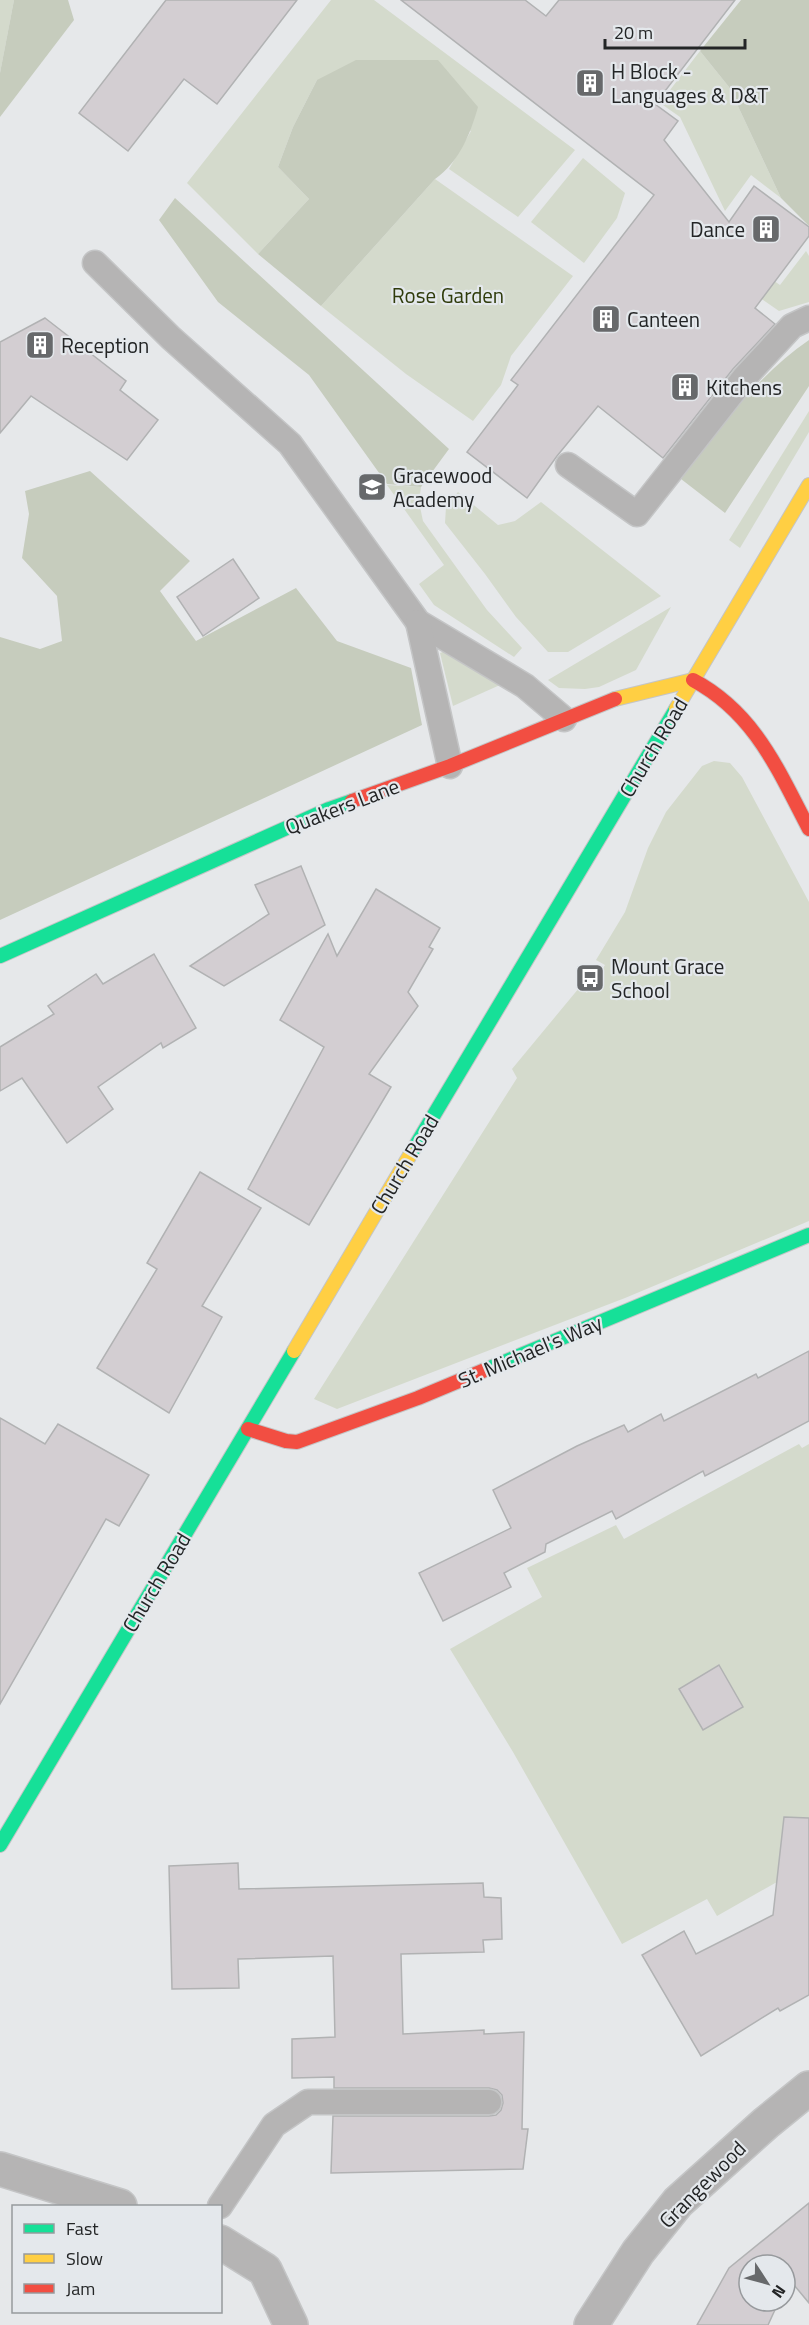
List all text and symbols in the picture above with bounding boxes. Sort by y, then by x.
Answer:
scale bar [605,12,744,50]
text: 20 m [614,19,653,46]
place label: H Block - Languages & D&T [611,55,768,111]
building icon: H Block - Languages & D&T [574,67,606,99]
place label: Dance [690,213,745,245]
building icon: Dance [750,213,782,245]
park label: Rose Garden [392,279,504,311]
building icon: Canteen [590,303,622,335]
place label: Canteen [627,303,700,335]
building icon: Reception [24,329,56,361]
place label: Reception [61,329,149,361]
building icon: Kitchens [669,371,701,403]
place label: Kitchens [706,371,782,403]
place label: Gracewood Academy [393,459,492,515]
school or university icon: Gracewood Academy [356,471,388,503]
street label: Church Road [611,691,695,803]
street label: Quakers Lane [280,770,404,842]
place label: Mount Grace School [611,950,724,1006]
bus stop icon: Mount Grace School [574,962,606,994]
street label: Church Road [362,1108,446,1220]
street label: St. Michael's Way [453,1306,607,1396]
street label: Church Road [114,1526,198,1638]
street label: Grangewood [651,2133,753,2235]
legend [12,2205,222,2313]
text: Fast [66,2215,99,2242]
text: Slow [66,2245,103,2272]
north arrow [737,2253,797,2313]
text: Jam [66,2275,95,2302]
text: N [766,2280,792,2303]

